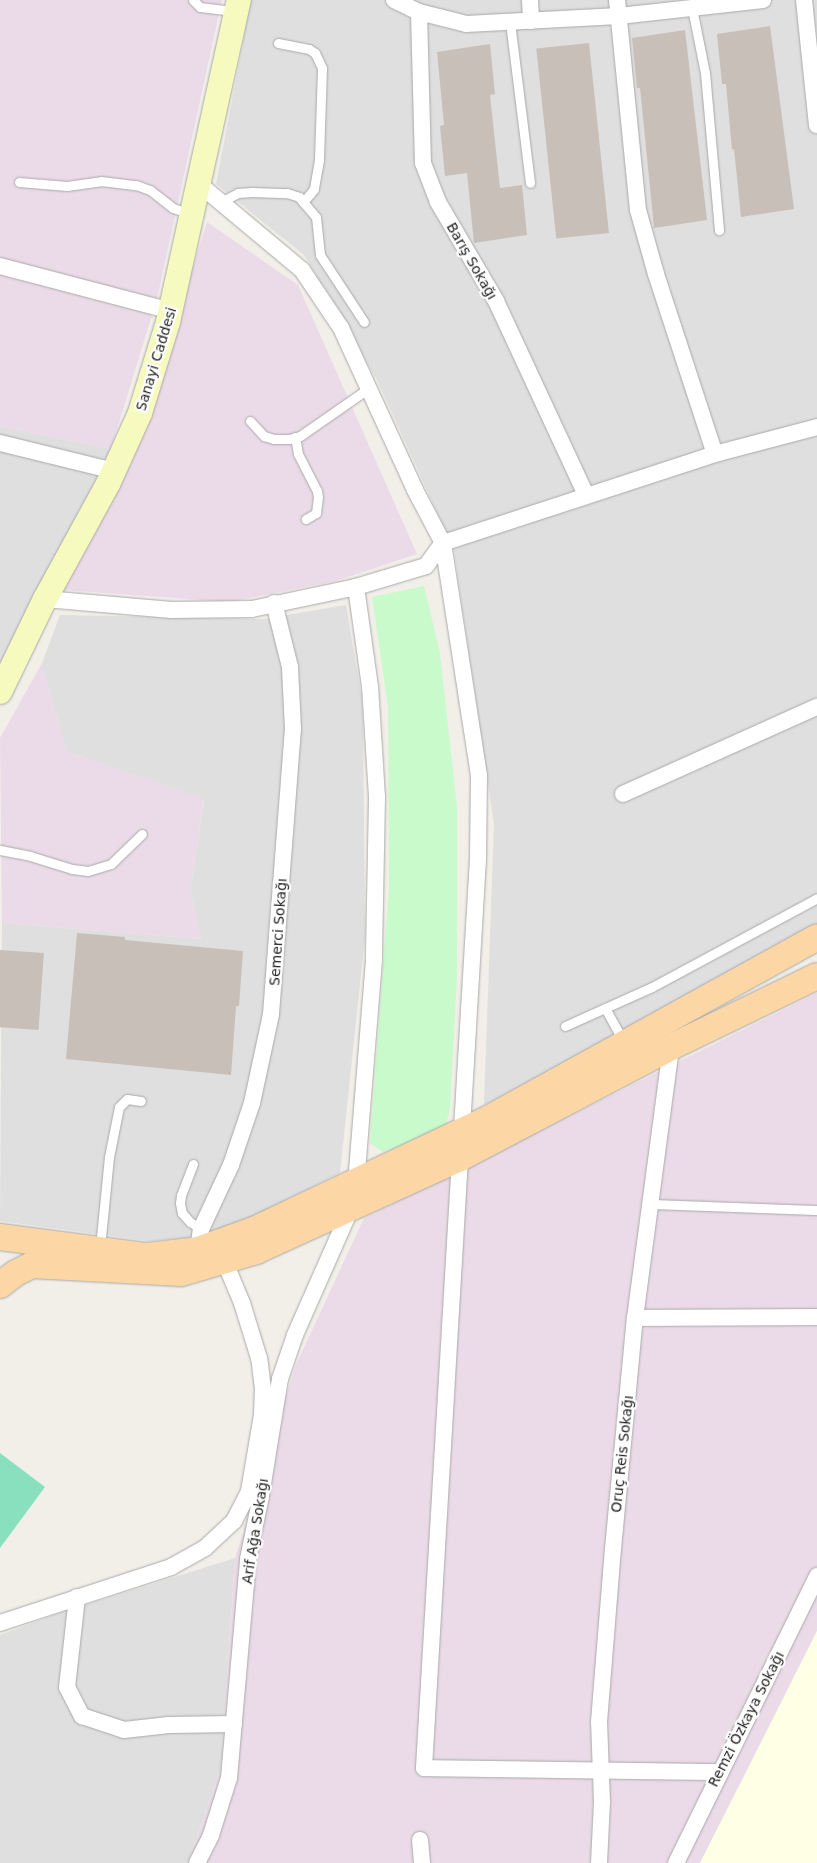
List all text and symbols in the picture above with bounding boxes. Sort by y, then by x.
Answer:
street label: Barış Sokağı [443,219,501,303]
street label: Sanayi Caddesi [132,305,180,413]
street label: Semerci Sokağı [266,878,290,986]
street label: Oruç Reis Sokağı [607,1395,637,1513]
street label: Arif Ağa Sokağı [238,1477,272,1585]
street label: Remzi Özkaya Sokağı [705,1648,787,1790]

